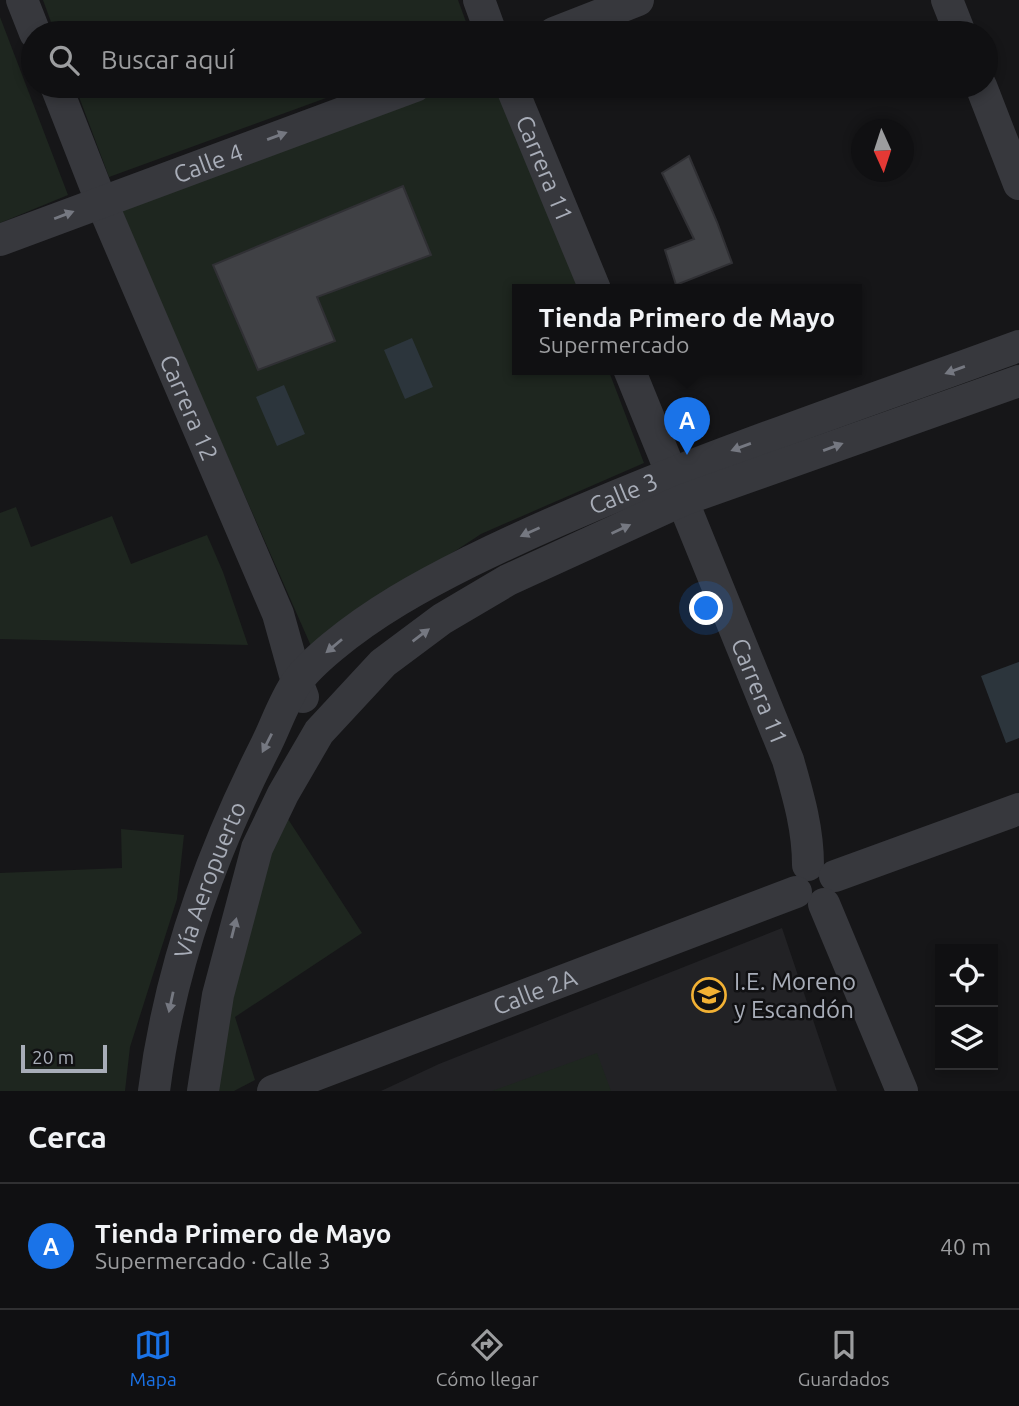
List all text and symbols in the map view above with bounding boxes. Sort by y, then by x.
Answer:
search box [21,21,998,98]
icon: search [45,41,83,79]
text: Buscar aquí [101,45,235,74]
street label: Carrera 11 [511,111,579,225]
north arrow [851,119,914,182]
one-way arrow [267,131,288,142]
street label: Calle 4 [170,138,247,188]
one-way arrow [53,210,74,221]
popup [512,284,862,375]
text: Tienda Primero de Mayo [539,303,835,332]
text: Supermercado [539,332,689,357]
street label: Carrera 12 [155,350,224,464]
one-way arrow [944,365,965,376]
pin: A [664,397,710,455]
one-way arrow [823,441,844,452]
one-way arrow [730,442,751,453]
street label: Calle 3 [585,467,662,519]
one-way arrow [611,523,631,535]
one-way arrow [520,526,540,538]
your location [689,591,723,625]
one-way arrow [412,628,430,642]
street label: Carrera 11 [726,634,794,749]
one-way arrow [325,638,342,653]
one-way arrow [261,733,272,753]
street label: Vía Aeropuerto [168,797,251,961]
one-way arrow [229,917,240,939]
map controls [935,944,998,1070]
button: locate [935,944,998,1007]
street label: Calle 2A [489,963,581,1020]
place label: I.E. Moreno y Escandón [734,968,856,1023]
school or university icon: I.E. Moreno y Escandón [690,976,728,1014]
one-way arrow [166,991,177,1013]
button: layers [935,1007,998,1070]
scale bar [21,1042,107,1074]
text: 20 m [32,1046,74,1068]
text: Cerca [28,1120,107,1154]
text: Tienda Primero de Mayo [95,1219,392,1248]
text: A [43,1234,59,1259]
text: 40 m [940,1234,991,1259]
text: Supermercado · Calle 3 [95,1248,331,1273]
tab: Mapa [130,1326,177,1390]
tab: Cómo llegar [436,1326,539,1390]
tab: Guardados [798,1326,889,1390]

